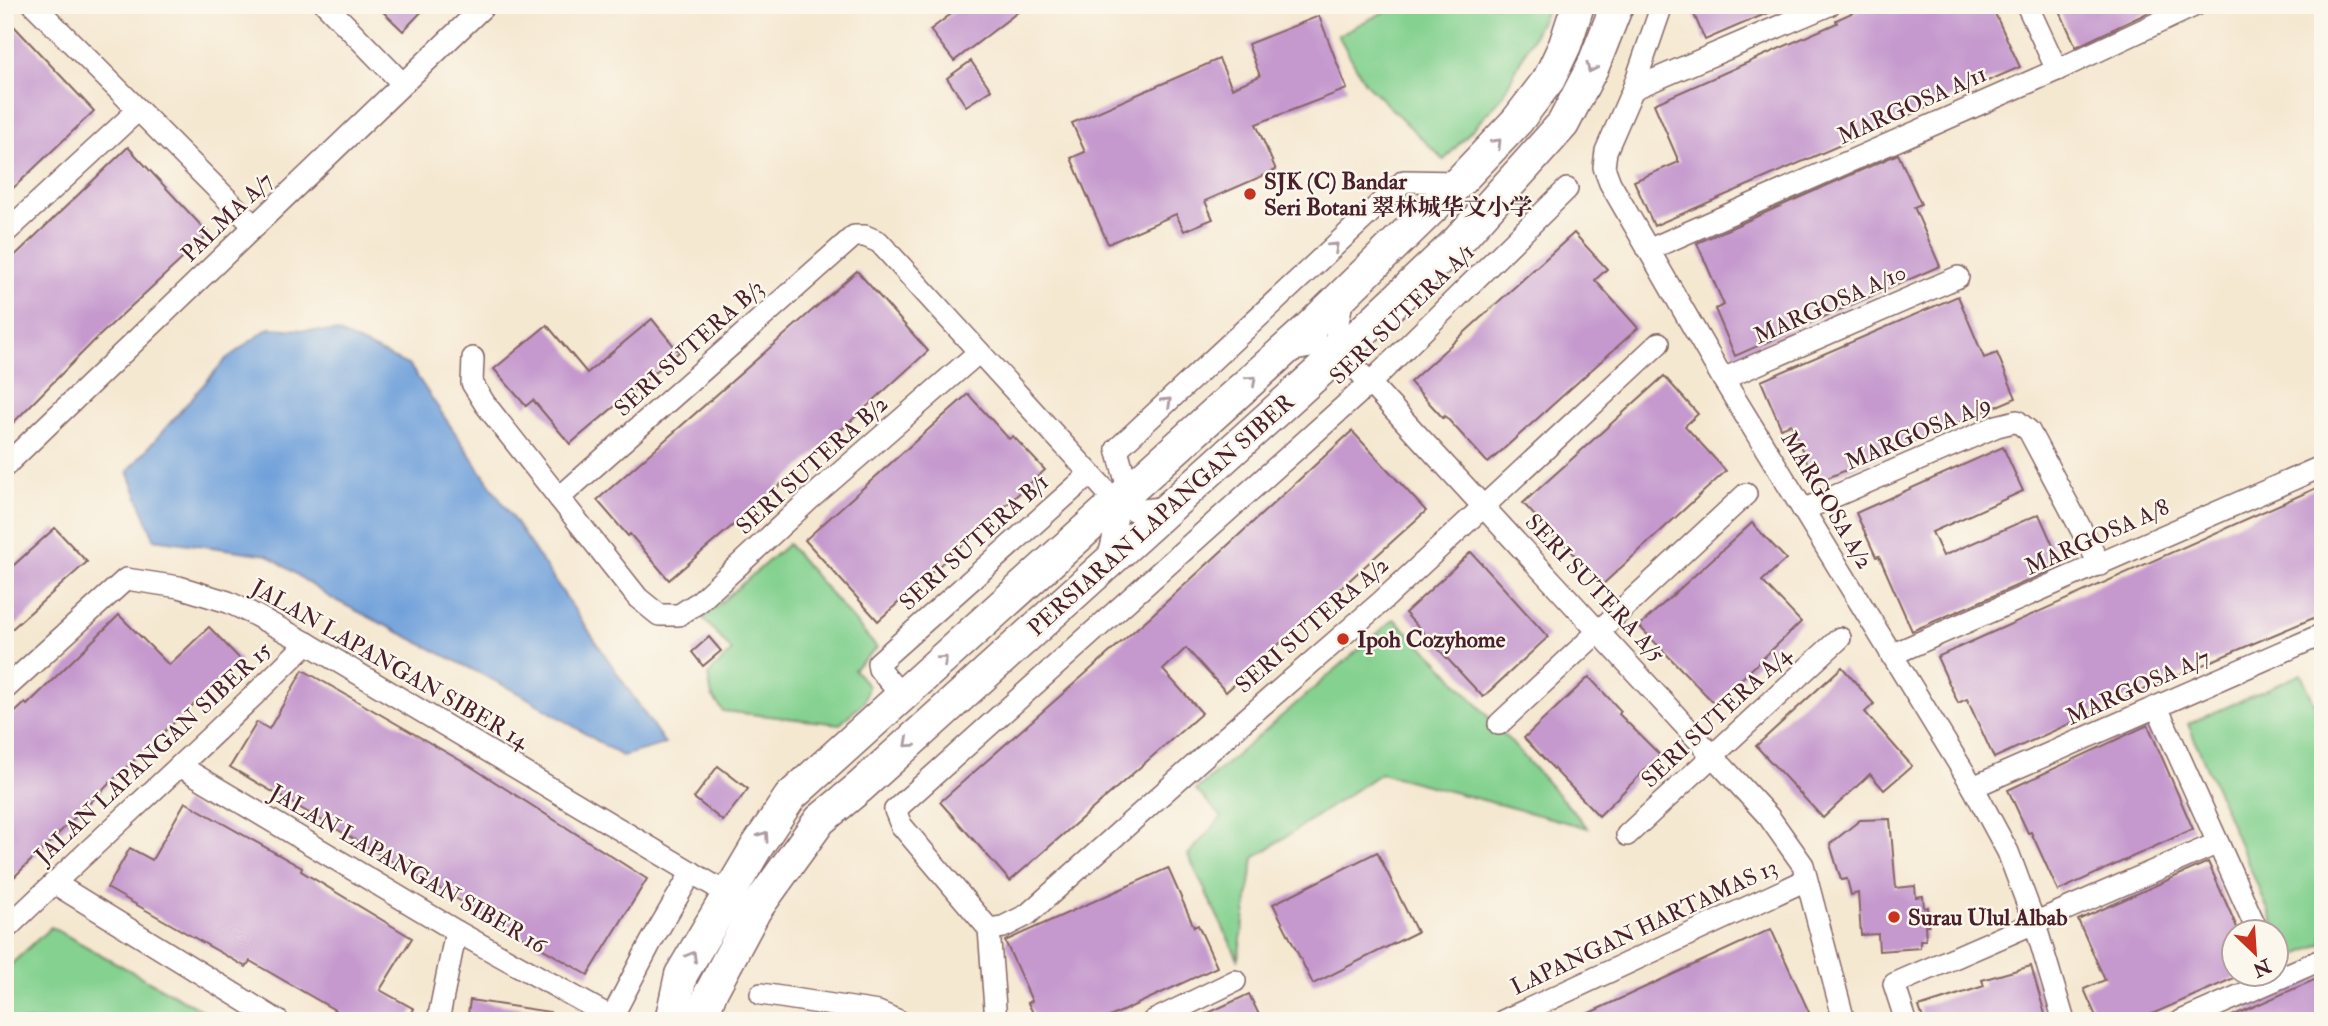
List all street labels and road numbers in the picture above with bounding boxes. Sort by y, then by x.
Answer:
street label: MARGOSA A/11 [1833,59,1991,151]
street label: PALMA A/7 [175,166,279,268]
street label: SERI SUTERA A/1 [1323,237,1481,391]
street label: MARGOSA A/10 [1749,257,1911,351]
street label: SERI SUTERA B/3 [608,273,770,423]
street label: PERSIARAN LAPANGAN SIBER [1022,387,1301,642]
street label: SERI SUTERA B/2 [730,389,894,541]
street label: MARGOSA A/9 [1841,389,1995,477]
street label: MARGOSA A/2 [1775,426,1879,574]
street label: SERI SUTERA B/1 [893,467,1055,617]
street label: MARGOSA A/8 [2020,492,2174,582]
street label: SERI SUTERA A/5 [1519,508,1671,668]
street label: SERI SUTERA A/2 [1229,550,1395,700]
street label: JALAN LAPANGAN SIBER 14 [245,572,535,756]
street label: JALAN LAPANGAN SIBER 15 [28,636,277,871]
street label: SERI SUTERA A/4 [1635,639,1798,794]
street label: MARGOSA A/7 [2062,642,2215,732]
street label: JALAN LAPANGAN SIBER 16 [264,777,553,961]
street label: LAPANGAN HARTAMAS 13 [1506,852,1782,1002]

